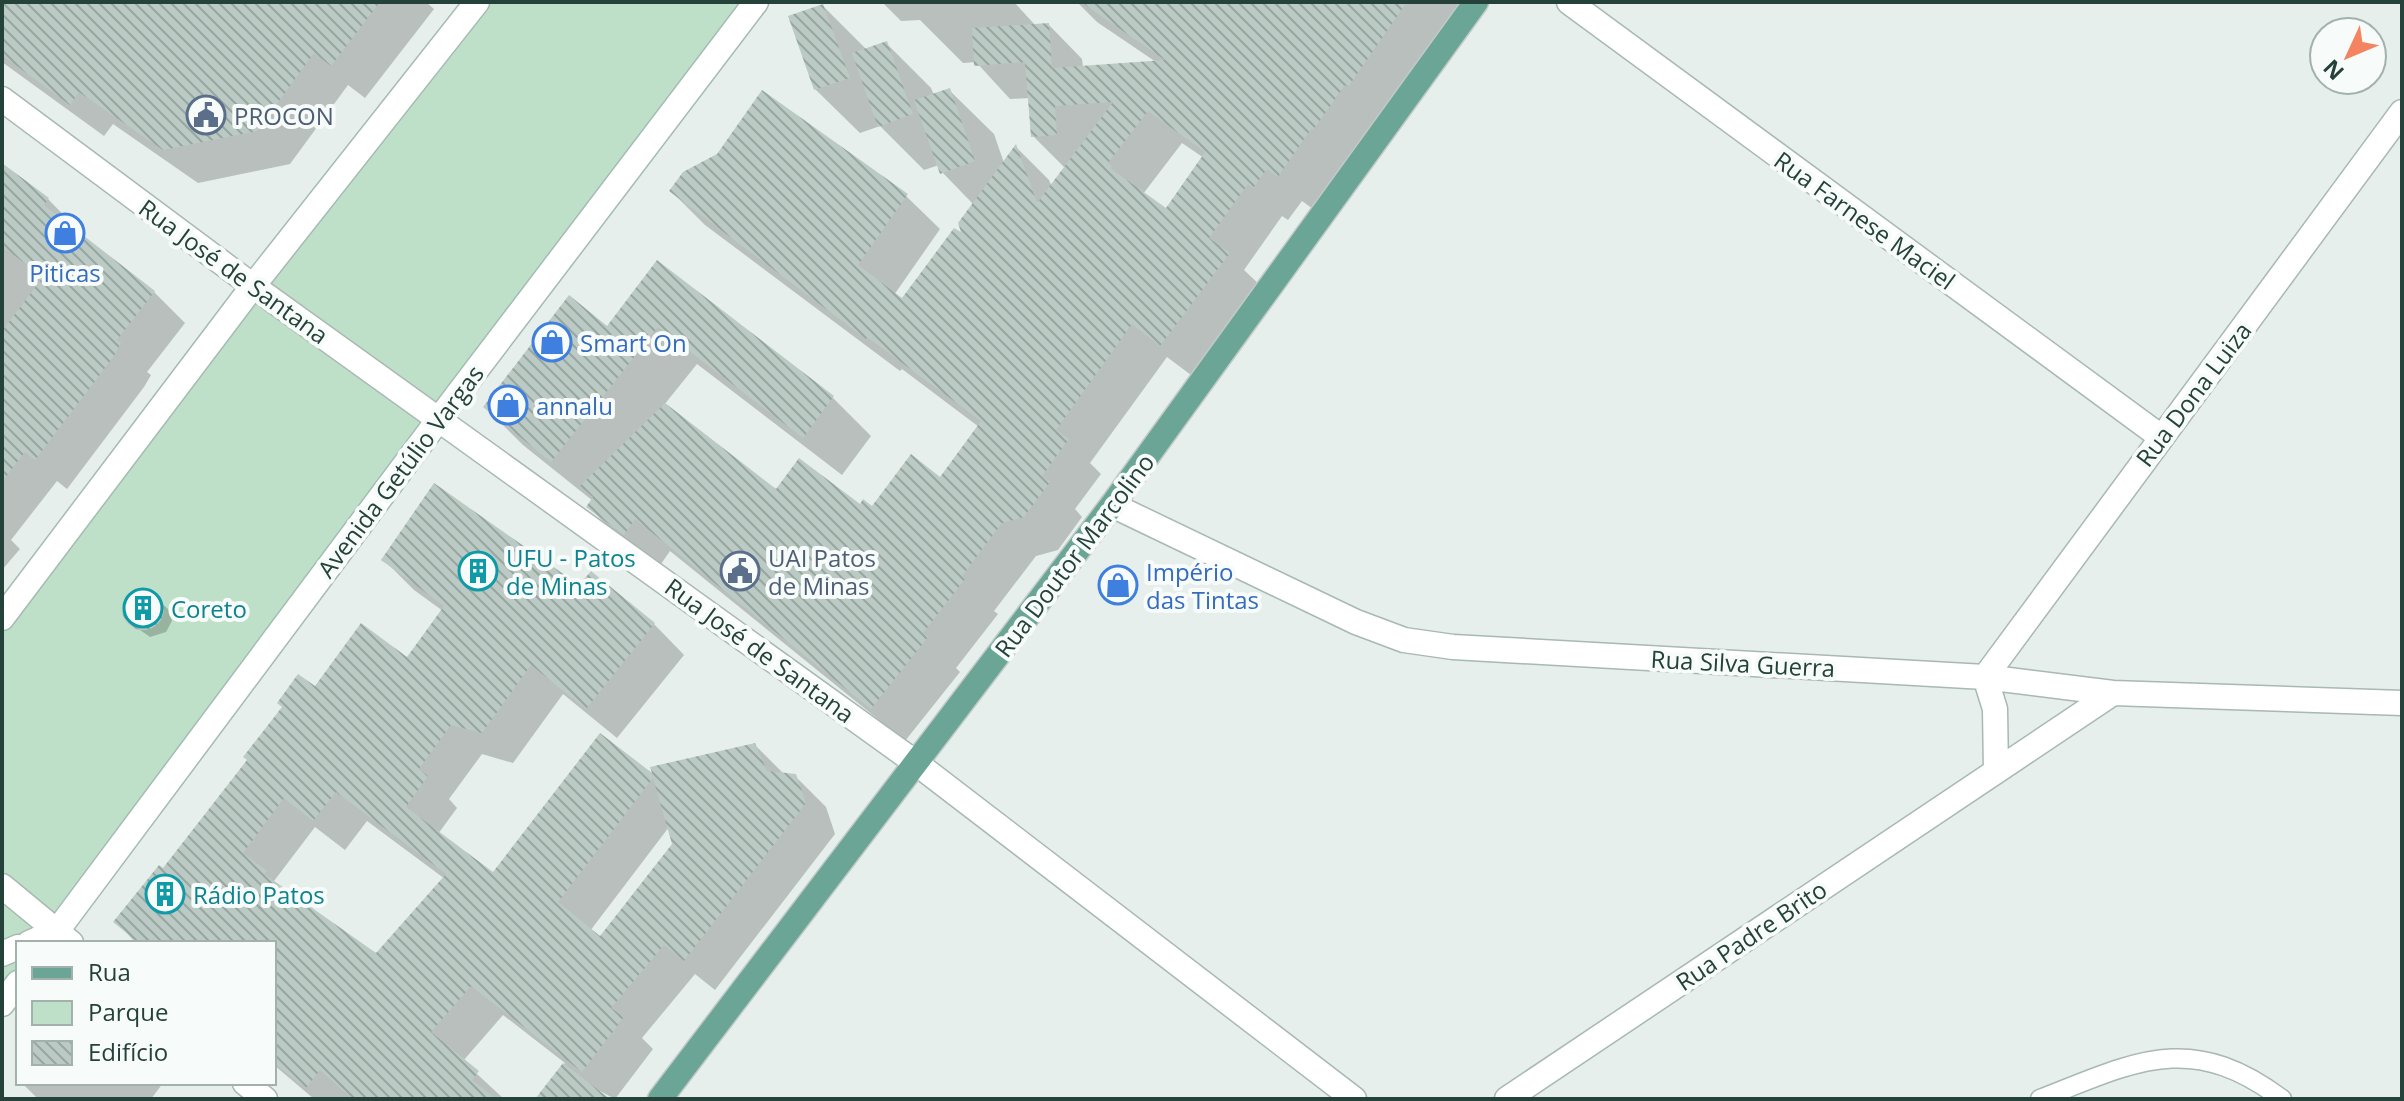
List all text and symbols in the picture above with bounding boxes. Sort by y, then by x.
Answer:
north arrow [2308,16,2388,96]
text: N [2316,54,2350,87]
public building icon: PROCON [185,94,227,136]
place label: PROCON [234,99,334,132]
street label: Rua Farnese Maciel [1768,143,1962,297]
street label: Rua José de Santana [133,191,335,351]
shop icon: Piticas [44,212,86,254]
place label: Piticas [29,256,101,289]
street label: Rua Dona Luiza [2128,315,2258,473]
shop icon: Smart On [531,321,573,363]
place label: Smart On [580,326,687,359]
street label: Avenida Getúlio Vargas [309,358,491,584]
shop icon: annalu [487,384,529,426]
place label: annalu [536,389,613,422]
street label: Rua Doutor Marcolino [987,447,1161,663]
place label: UFU - Patos de Minas [506,541,636,602]
place label: UAI Patos de Minas [768,541,876,602]
building icon: UFU - Patos de Minas [457,550,499,592]
public building icon: UAI Patos de Minas [719,550,761,592]
place label: Império das Tintas [1146,555,1259,616]
shop icon: Império das Tintas [1097,564,1139,606]
street label: Rua José de Santana [659,570,861,730]
building icon: Coreto [122,587,164,629]
place label: Coreto [171,592,247,625]
street label: Rua Silva Guerra [1650,642,1836,684]
street label: Rua Padre Brito [1669,872,1833,998]
building icon: Rádio Patos [144,873,186,915]
place label: Rádio Patos [193,878,325,911]
legend [16,941,276,1085]
text: Rua [88,955,131,988]
text: Parque [88,995,168,1028]
text: Edifício [88,1035,168,1068]

